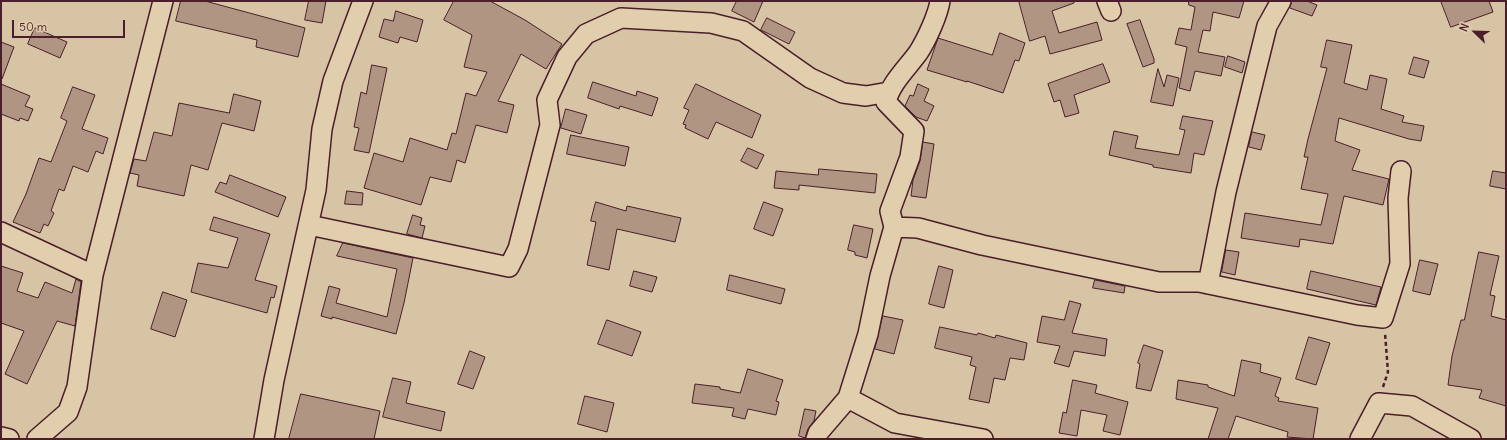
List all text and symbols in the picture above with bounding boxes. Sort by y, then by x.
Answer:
scale bar [14,12,127,38]
north arrow [1455,12,1495,52]
text: 50 m [19,19,47,34]
text: N [1456,21,1472,34]

